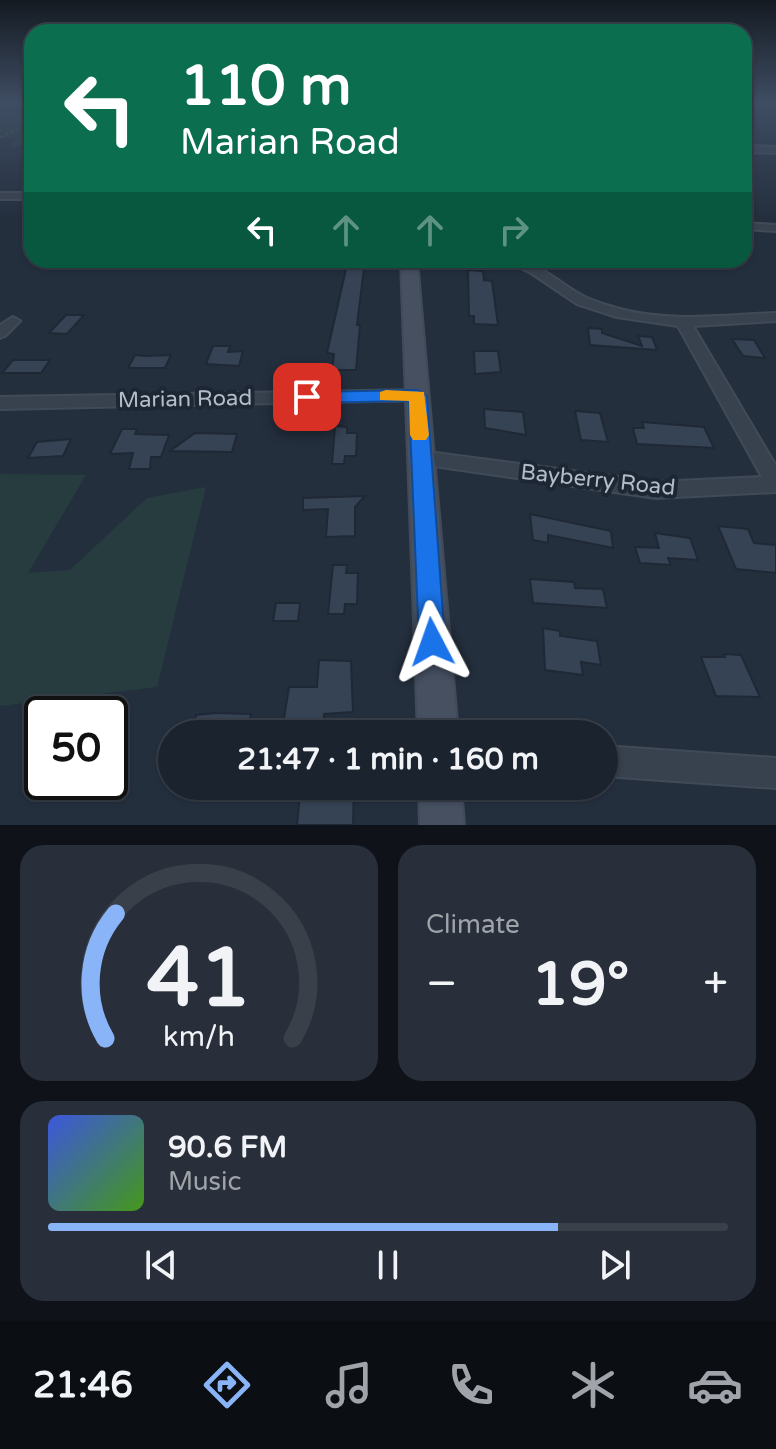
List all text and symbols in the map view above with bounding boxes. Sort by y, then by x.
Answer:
text: 110 m [180,53,351,120]
icon: left [48,56,152,160]
text: Marian Road [180,121,400,164]
icon: left [240,208,284,252]
icon: ahead [324,208,368,252]
icon: ahead [408,208,452,252]
icon: right [492,208,536,252]
pin [273,363,341,431]
icon: arrive [285,375,329,419]
street label: Marian Road [118,385,252,413]
street label: Bayberry Road [519,459,677,501]
position arrow [390,600,474,684]
speed limit sign: 50 [24,696,128,800]
text: 21:47 · 1 min · 160 m [237,741,539,778]
text: Climate [426,909,520,940]
text: 41 [147,929,251,1029]
text: 19° [531,949,629,1021]
text: − [426,958,457,1011]
text: + [703,958,728,1011]
text: km/h [163,1020,235,1054]
text: 90.6 FM [168,1129,287,1166]
text: Music [168,1166,241,1197]
icon: previous [139,1243,183,1287]
icon: pause [366,1243,410,1287]
icon: next [593,1243,637,1287]
icon: directions [199,1357,255,1413]
icon: music [321,1357,377,1413]
icon: phone [443,1357,499,1413]
icon: climate [565,1357,621,1413]
icon: car [687,1357,743,1413]
text: 21:46 [33,1364,133,1407]

